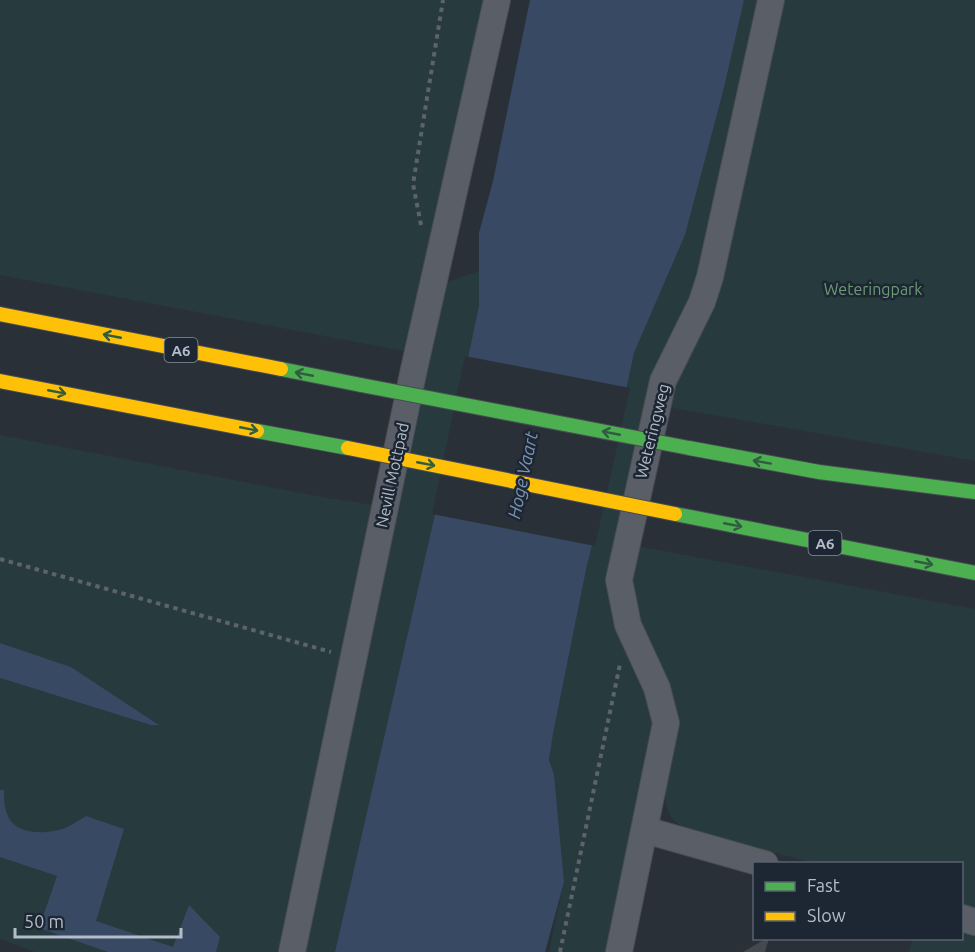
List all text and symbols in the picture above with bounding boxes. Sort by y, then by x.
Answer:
park label: Weteringpark [824,280,922,298]
one-way arrow [103,330,123,341]
road number: A6 [164,338,198,362]
one-way arrow [294,368,314,379]
street label: Weteringweg [632,382,672,480]
one-way arrow [47,387,67,398]
street label: Nevill Mottpad [372,421,412,529]
one-way arrow [239,424,258,435]
one-way arrow [602,427,621,438]
water label: Hoge Vaart [503,429,541,520]
one-way arrow [752,456,772,467]
one-way arrow [415,459,435,470]
one-way arrow [722,520,742,531]
road number: A6 [808,531,842,555]
one-way arrow [914,558,933,569]
legend [753,862,963,940]
text: Fast [807,875,840,895]
scale bar [15,901,182,939]
text: Slow [807,905,846,925]
text: 50 m [24,911,64,931]

